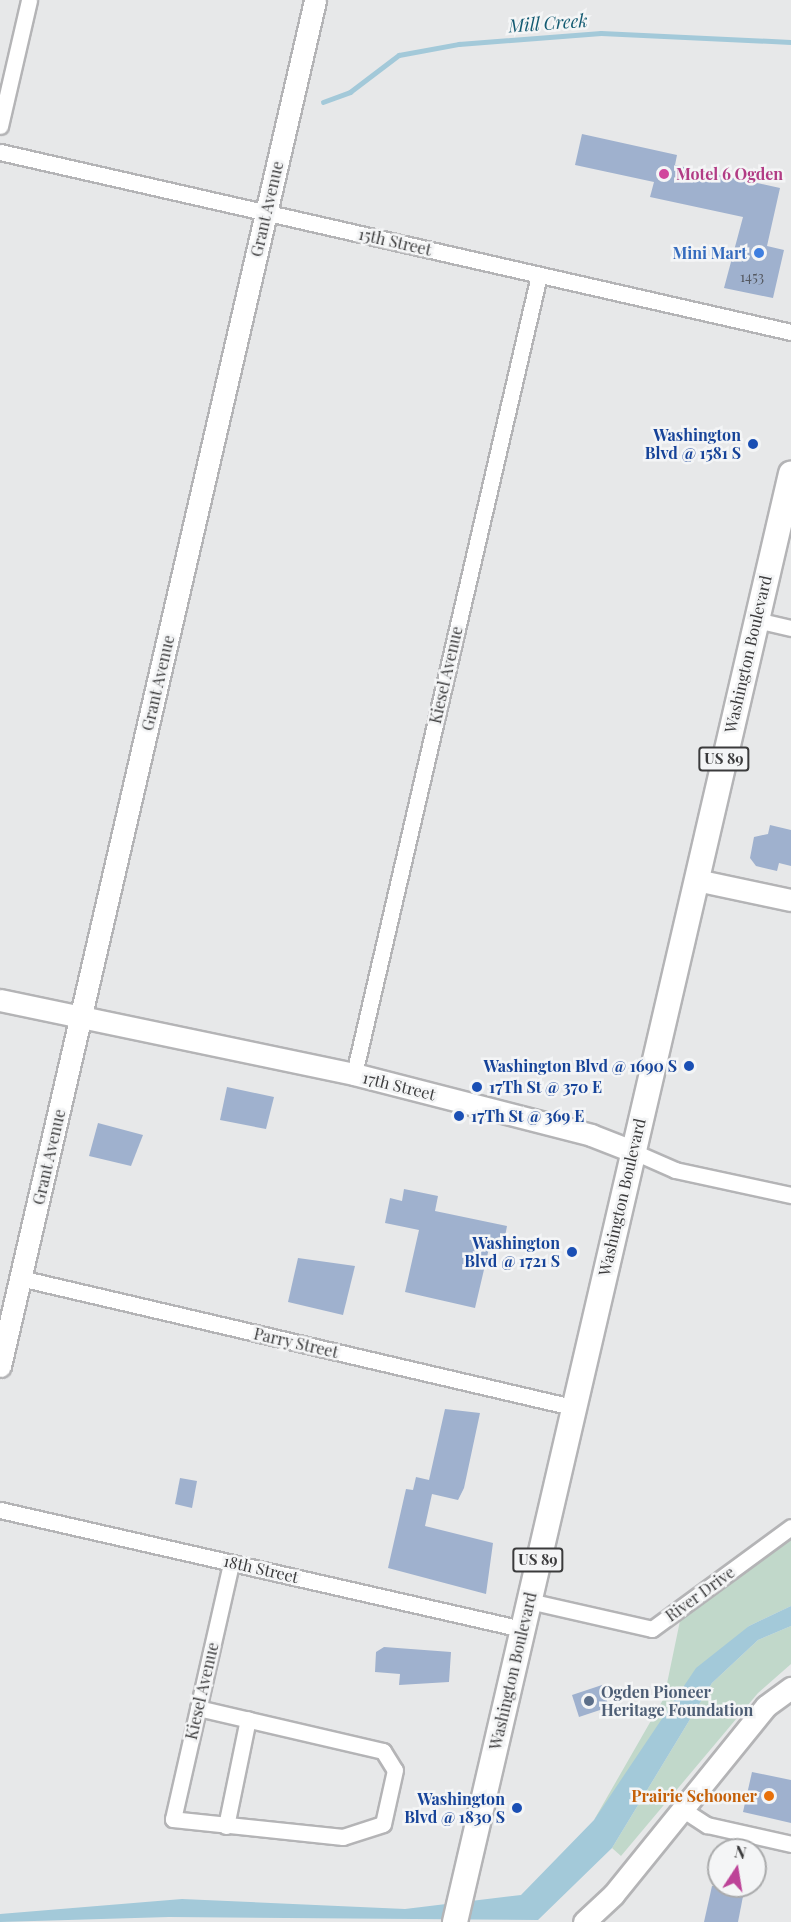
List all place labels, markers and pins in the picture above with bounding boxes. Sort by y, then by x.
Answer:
place label: Motel 6 Ogden [676,164,783,184]
marker: Motel 6 Ogden [657,167,671,181]
place label: Mini Mart [672,243,747,263]
marker: Mini Mart [752,246,766,260]
place label: Washington Blvd @ 1581 S [645,425,741,463]
marker: Washington Blvd @ 1581 S [746,437,760,451]
place label: Washington Blvd @ 1690 S [483,1056,677,1076]
marker: Washington Blvd @ 1690 S [682,1059,696,1073]
place label: 17Th St @ 370 E [489,1077,602,1097]
marker: 17Th St @ 370 E [470,1080,484,1094]
place label: 17Th St @ 369 E [471,1106,585,1126]
marker: 17Th St @ 369 E [452,1109,466,1123]
place label: Washington Blvd @ 1721 S [464,1233,560,1271]
marker: Washington Blvd @ 1721 S [565,1245,579,1259]
place label: Ogden Pioneer Heritage Foundation [601,1682,753,1720]
marker: Ogden Pioneer Heritage Foundation [582,1694,596,1708]
place label: Prairie Schooner [631,1786,757,1806]
place label: Washington Blvd @ 1830 S [404,1789,505,1827]
marker: Prairie Schooner [762,1789,776,1803]
marker: Washington Blvd @ 1830 S [510,1801,524,1815]

